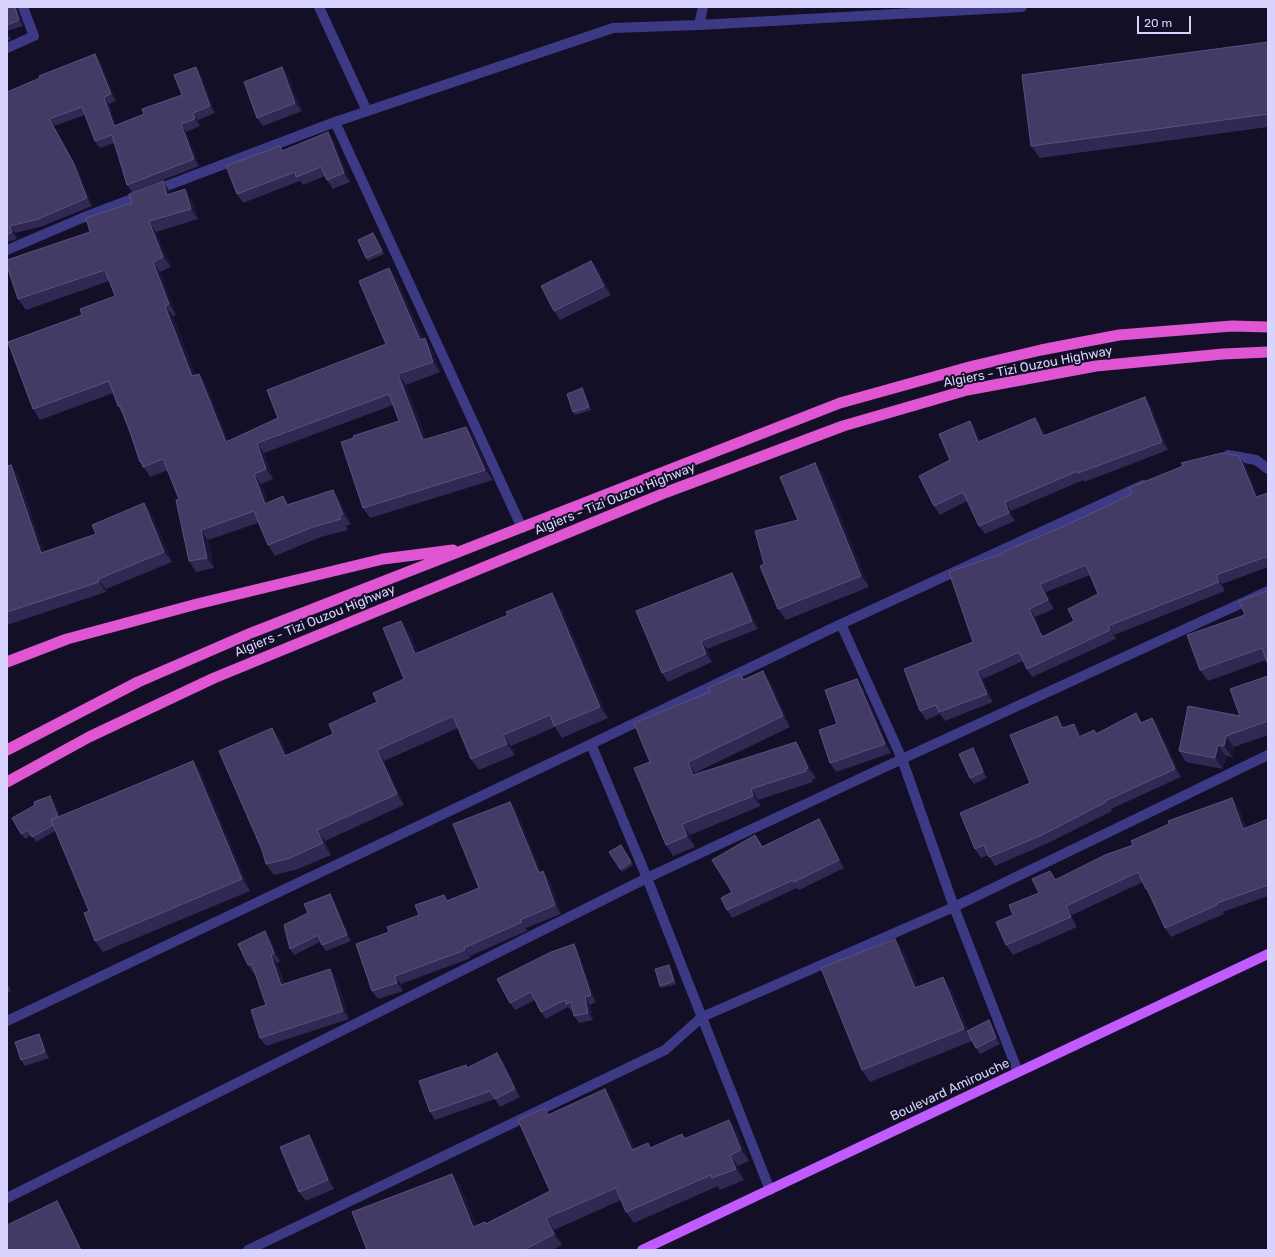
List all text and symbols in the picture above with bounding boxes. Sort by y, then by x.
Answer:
scale bar [1139,8,1193,34]
text: 20 m [1144,16,1172,30]
street label: Algiers - Tizi Ouzou Highway [942,343,1114,391]
street label: Algiers - Tizi Ouzou Highway [532,460,698,538]
street label: Algiers - Tizi Ouzou Highway [232,582,398,660]
street label: Boulevard Amirouche [888,1055,1012,1125]

